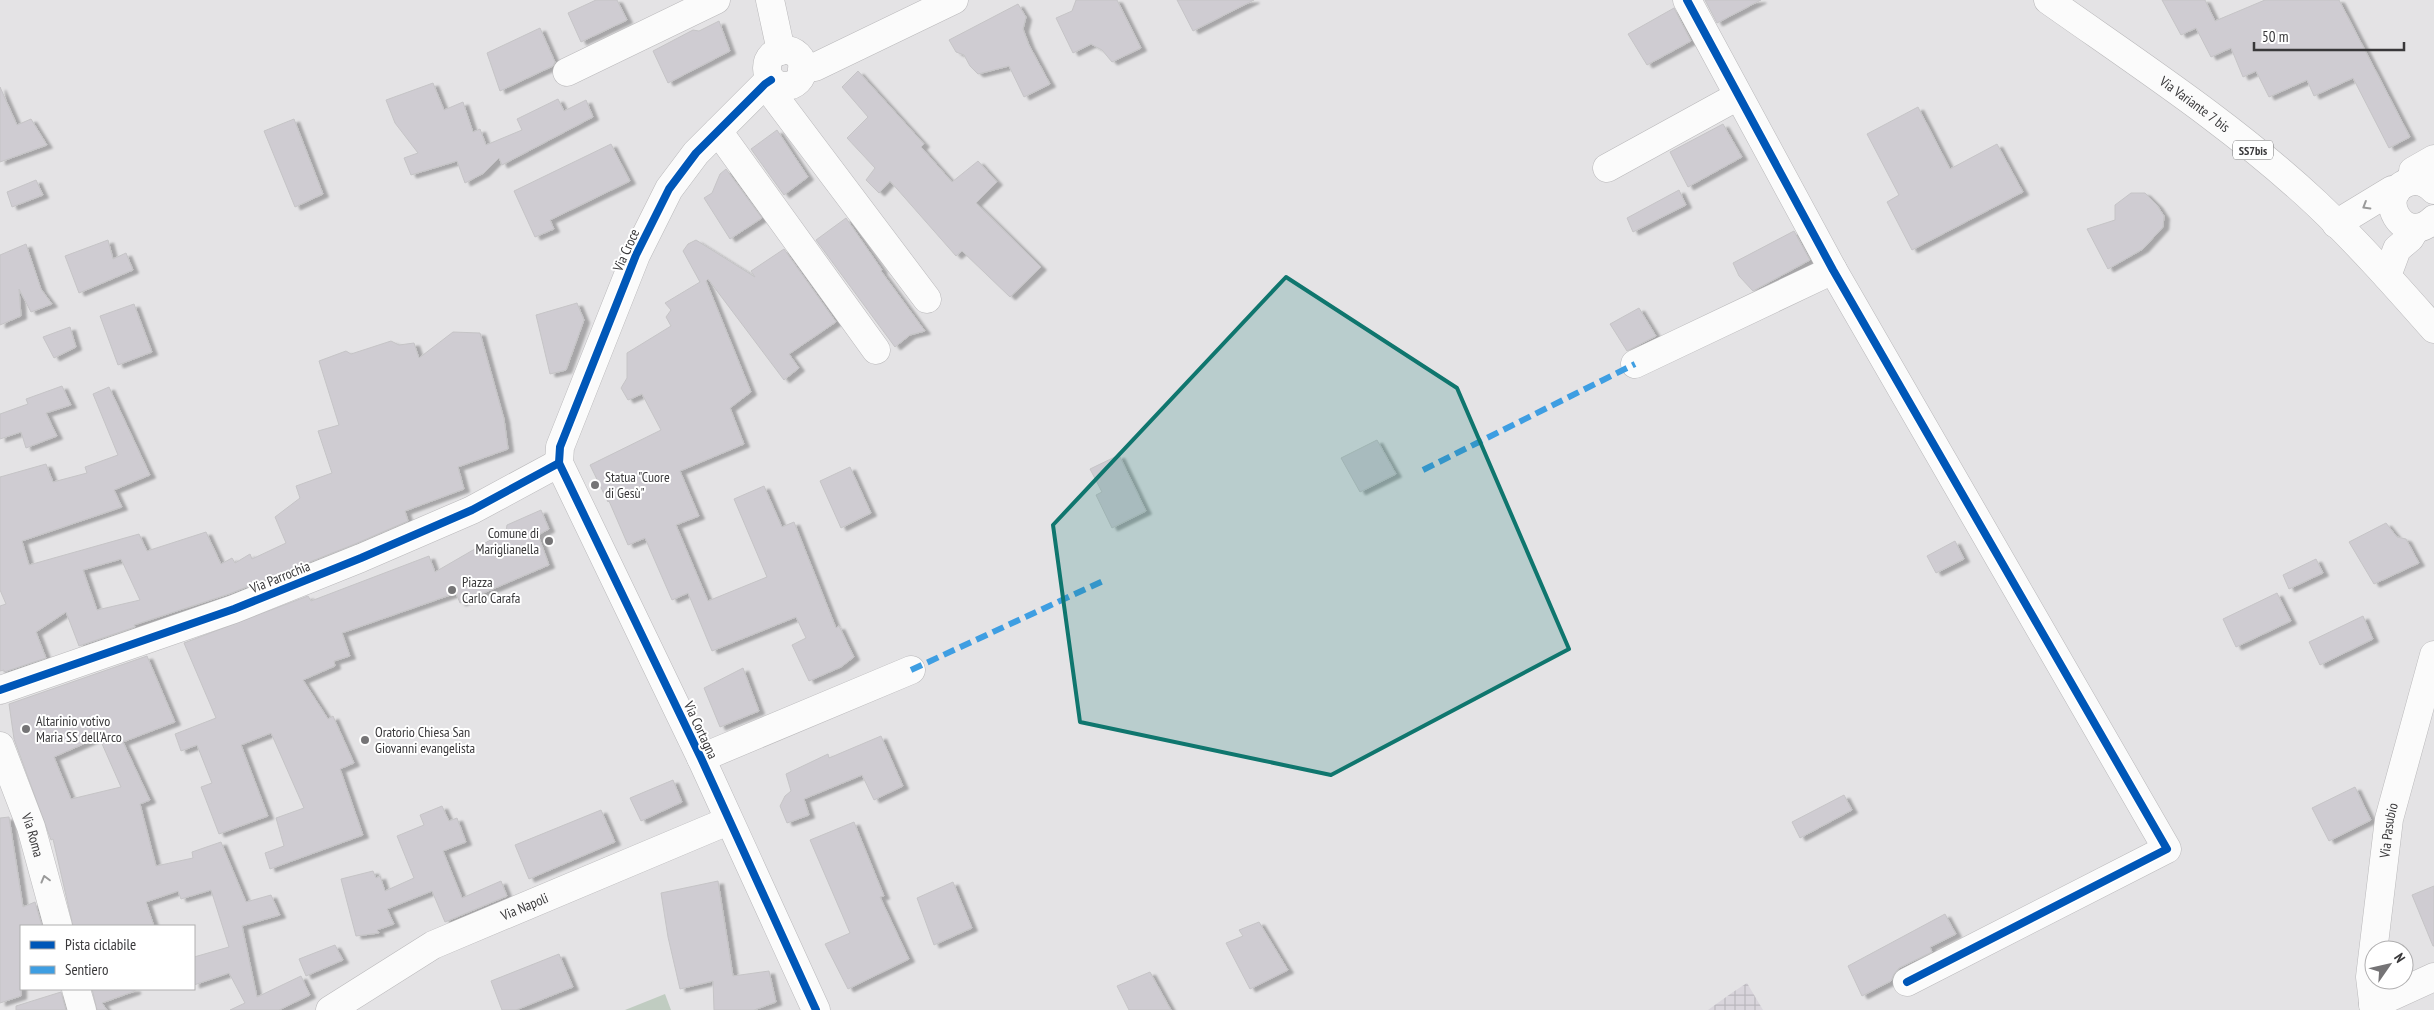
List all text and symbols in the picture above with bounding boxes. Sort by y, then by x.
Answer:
scale bar [2254,20,2404,52]
text: 50 m [2262,27,2288,46]
street label: Via Variante 7 bis [2155,72,2234,136]
road number: SS7bis [2233,140,2273,160]
one-way arrow [2362,199,2371,209]
street label: Via Croce [608,226,643,275]
place label: Statua "Cuore di Gesù" [605,468,670,502]
marker: Statua "Cuore di Gesù" [589,479,601,491]
place label: Comune di Mariglianella [476,524,539,558]
marker: Comune di Mariglianella [543,535,555,547]
street label: Via Parrochia [246,557,313,598]
place label: Piazza Carlo Carafa [462,573,520,607]
marker: Piazza Carlo Carafa [446,584,458,596]
street label: Via Cortagna [679,697,722,762]
place label: Altarinio votivo Maria SS dell'Arco [36,712,122,746]
marker: Altarinio votivo Maria SS dell'Arco [20,723,32,735]
place label: Oratorio Chiesa San Giovanni evangelista [375,723,475,757]
marker: Oratorio Chiesa San Giovanni evangelista [359,734,371,746]
street label: Via Pasubio [2375,801,2402,860]
street label: Via Roma [17,810,48,859]
one-way arrow [40,875,51,884]
street label: Via Napoli [497,889,551,925]
legend [20,925,195,990]
text: Pista ciclabile [65,935,136,954]
north arrow [2364,940,2414,990]
text: N [2390,950,2409,966]
text: Sentiero [65,960,108,979]

